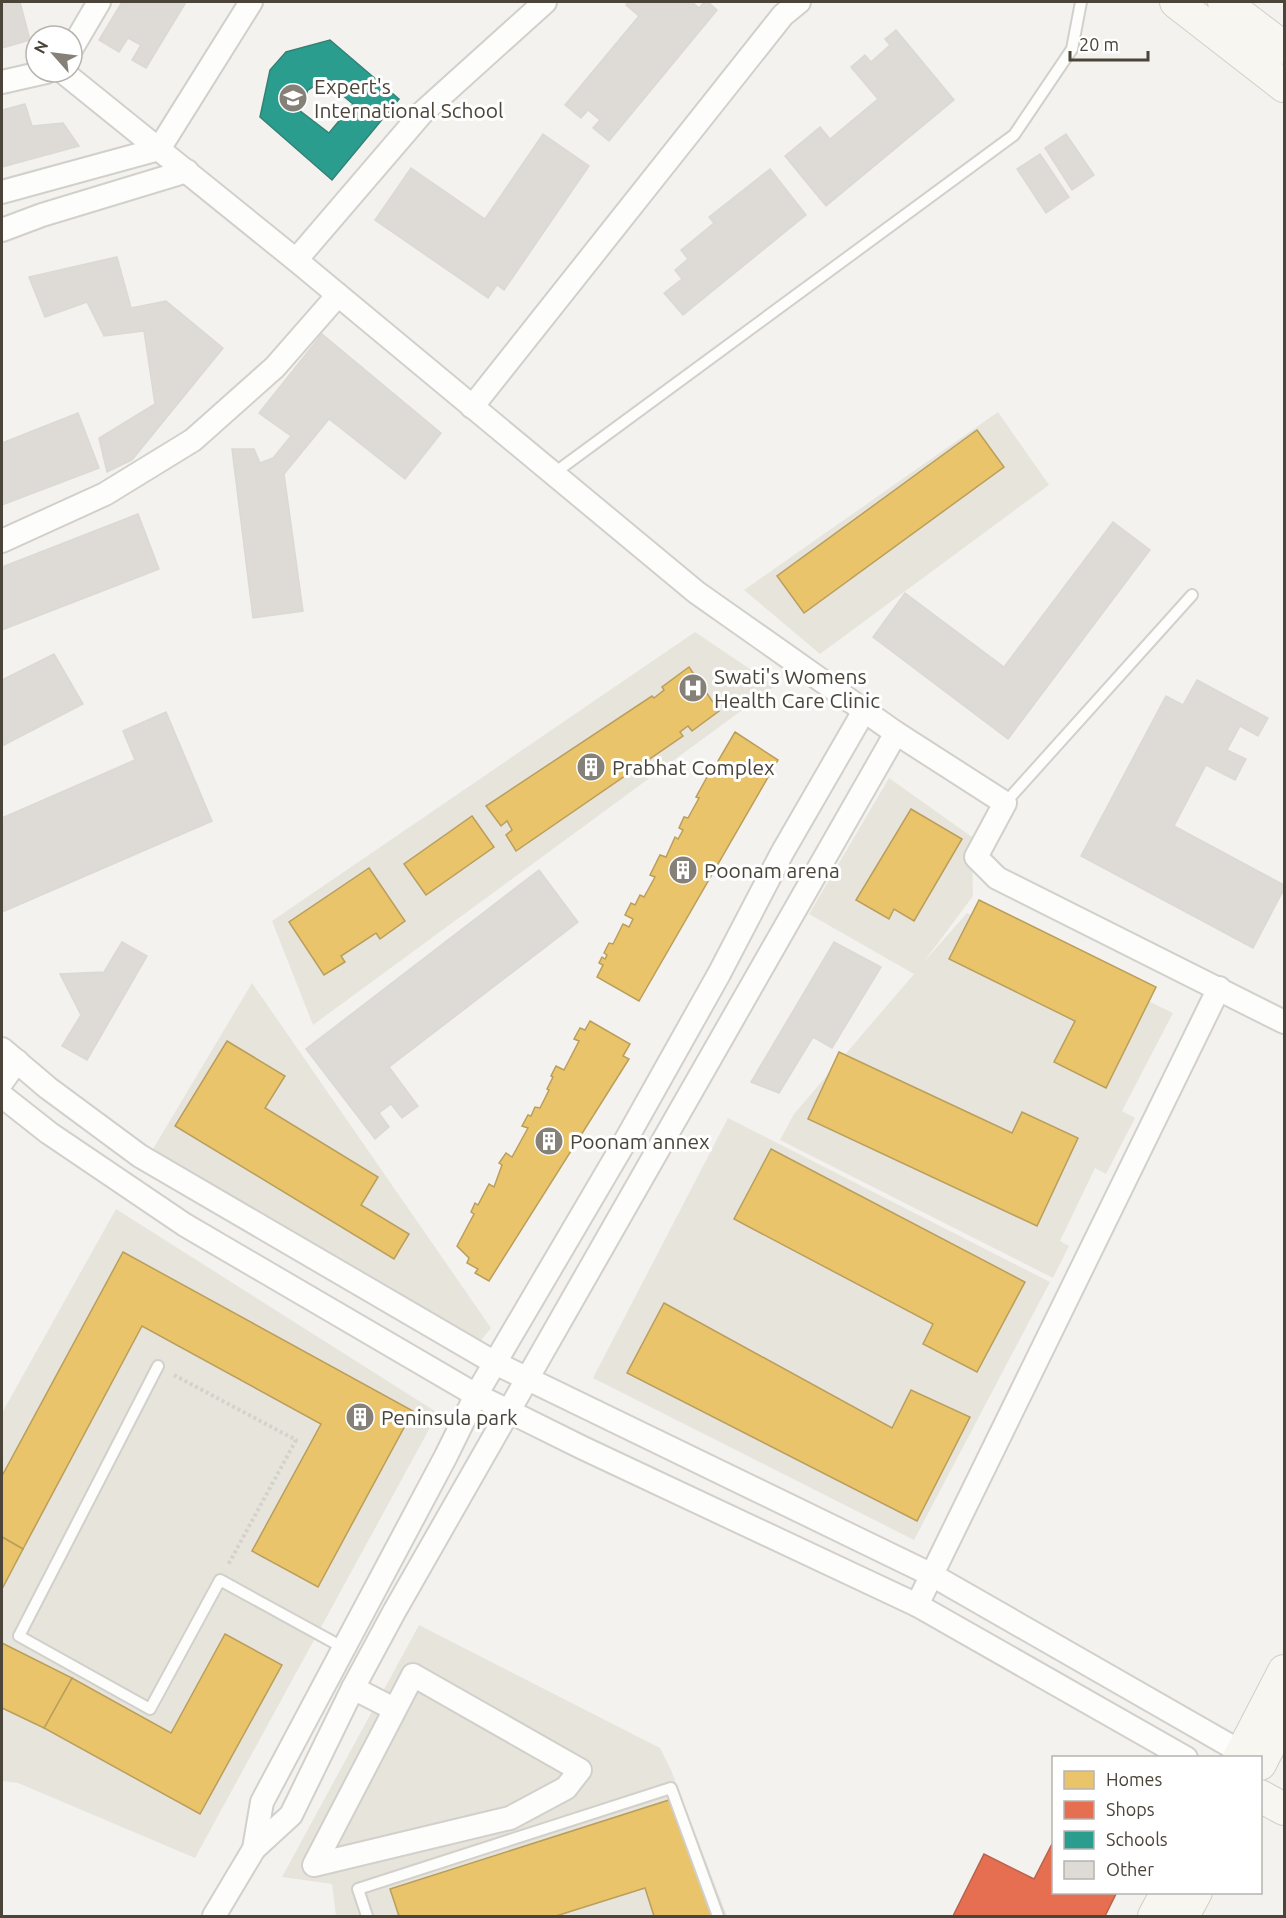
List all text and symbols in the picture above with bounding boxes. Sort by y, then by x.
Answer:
north arrow [24,24,84,84]
scale bar [1070,24,1148,62]
text: 20 m [1079,34,1119,54]
text: N [30,37,52,56]
place label: Expert's International School [314,74,503,122]
school or university icon: Expert's International School [277,82,309,114]
place label: Swati's Womens Health Care Clinic [714,664,880,712]
hospital icon: Swati's Womens Health Care Clinic [677,672,709,704]
building icon: Prabhat Complex [575,751,607,783]
place label: Prabhat Complex [612,755,775,779]
building icon: Poonam arena [667,854,699,886]
place label: Poonam arena [704,858,840,882]
building icon: Poonam annex [533,1125,565,1157]
place label: Poonam annex [570,1129,710,1153]
building icon: Peninsula park [344,1401,376,1433]
place label: Peninsula park [381,1405,518,1429]
legend [1052,1756,1262,1894]
text: Homes [1106,1769,1163,1789]
text: Shops [1106,1799,1155,1819]
text: Schools [1106,1829,1168,1849]
text: Other [1106,1859,1154,1879]

